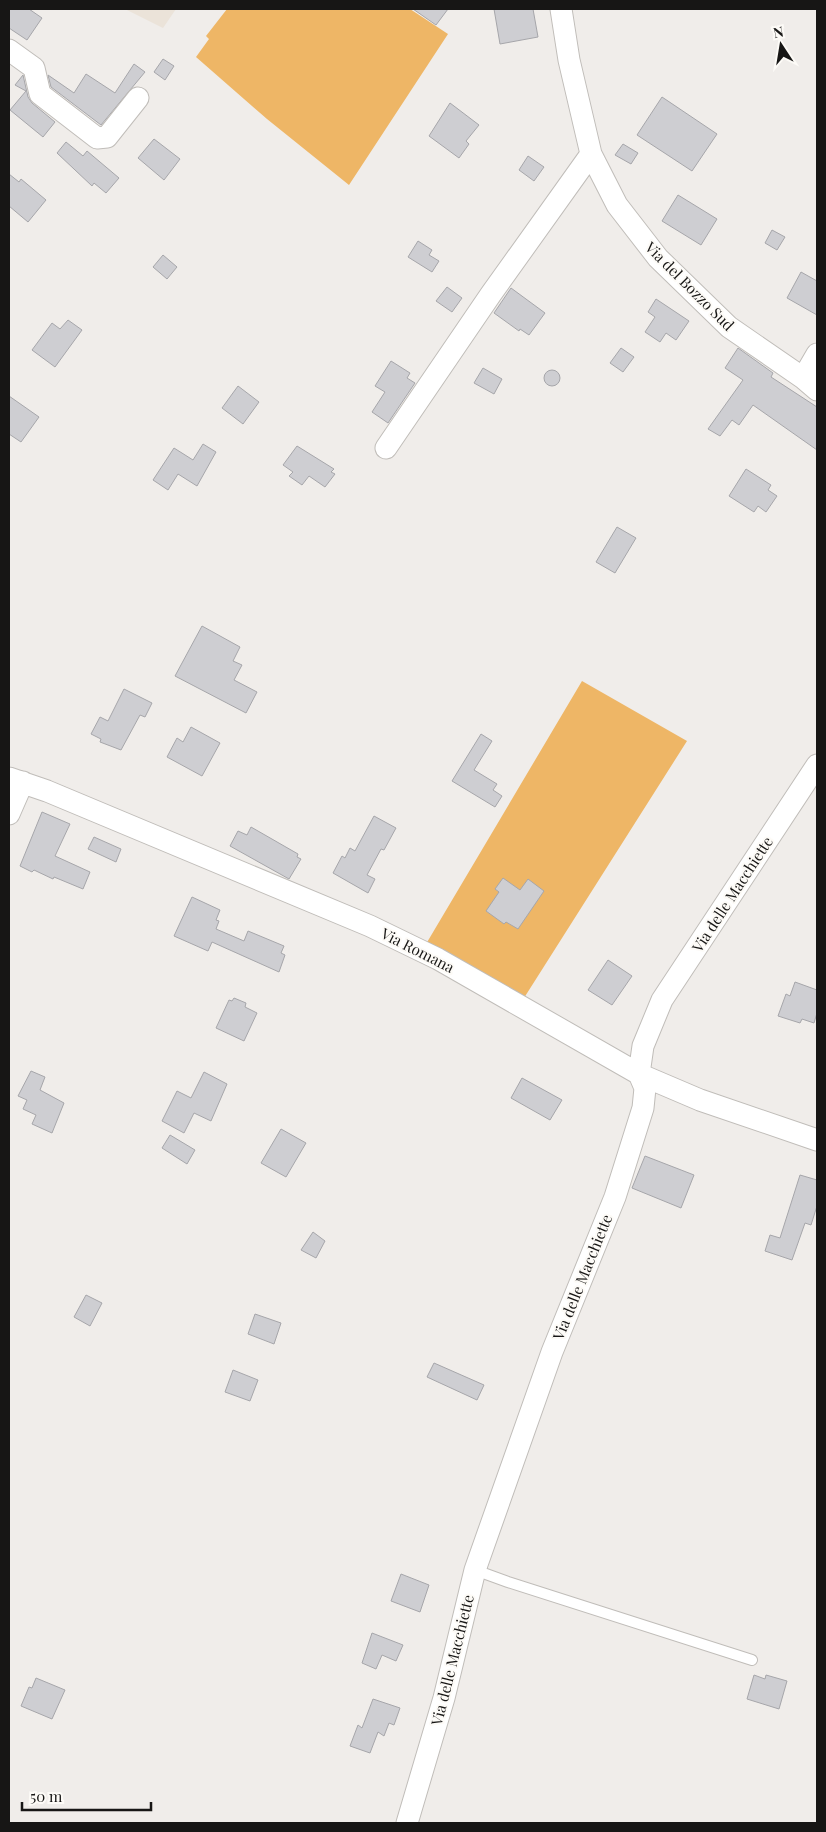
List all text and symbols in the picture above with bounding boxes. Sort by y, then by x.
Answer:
north arrow [756,20,806,70]
text: N [771,21,785,42]
street label: Via del Bozzo Sud [640,236,739,335]
street label: Via delle Macchiette [687,832,777,956]
street label: Via Romana [377,923,458,977]
street label: Via delle Macchiette [547,1211,616,1344]
street label: Via delle Macchiette [426,1593,478,1728]
scale bar [22,1780,151,1812]
text: 50 m [30,1786,63,1806]

